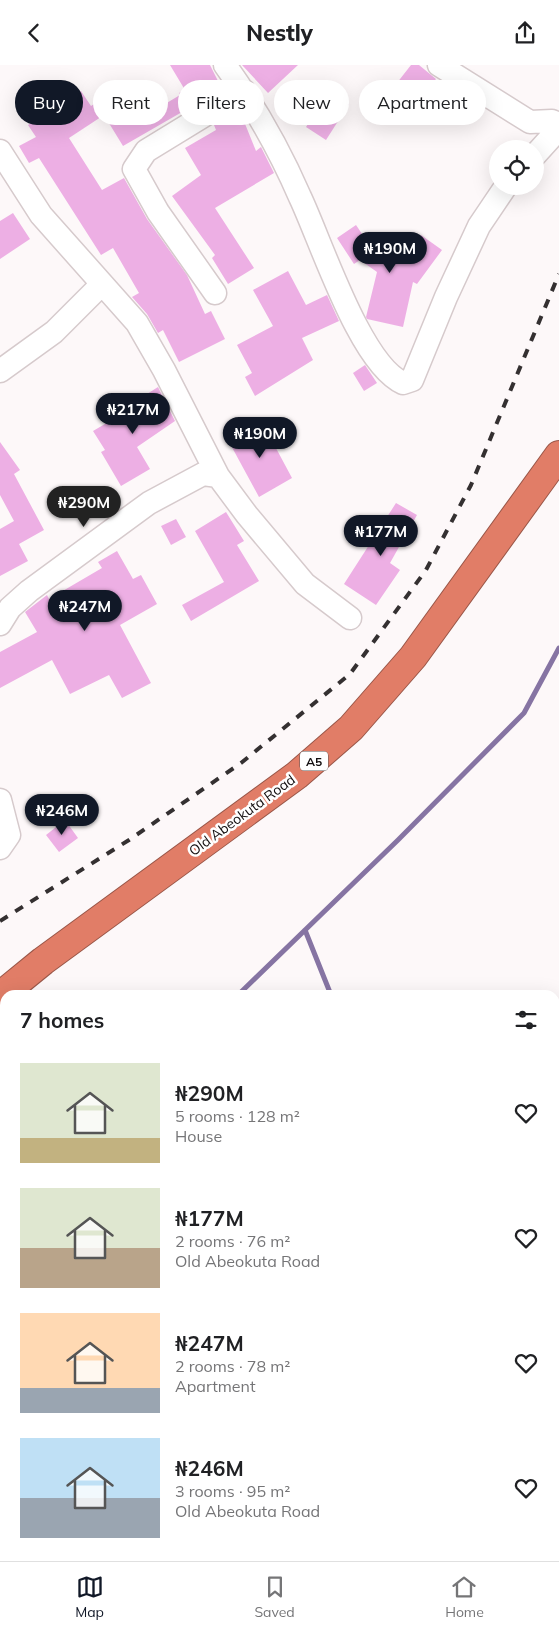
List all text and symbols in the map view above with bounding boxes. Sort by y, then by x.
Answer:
icon: back [20,19,48,47]
text: Nestly [246,19,313,47]
icon: share [511,19,539,47]
chip: Buy [15,80,83,125]
chip: Rent [93,80,168,125]
chip: Filters [178,80,264,125]
chip: New [274,80,349,125]
chip: Apartment [359,80,486,125]
map controls [489,140,544,195]
button: locate [489,140,544,195]
pin: ₦190M [355,231,425,274]
text: ₦190M [364,238,416,258]
pin: ₦217M [98,393,168,435]
text: ₦217M [107,399,159,419]
pin: ₦190M [225,417,295,459]
text: ₦190M [234,423,286,443]
pin: ₦290M [49,485,119,528]
text: ₦290M [58,492,110,512]
pin: ₦177M [346,515,416,557]
text: ₦177M [355,521,407,541]
pin: ₦247M [50,589,120,632]
text: ₦247M [59,596,111,616]
road number: A5 [300,751,328,771]
street label: Old Abeokuta Road [185,770,299,860]
pin: ₦246M [27,793,97,836]
text: ₦246M [36,800,88,820]
icon: filters [512,1006,540,1034]
text: 7 homes [20,1007,104,1033]
text: ₦290M [175,1080,244,1106]
icon: home [60,1083,120,1143]
icon: heart [512,1099,540,1127]
text: 5 rooms · 128 m² [175,1106,300,1126]
text: House [175,1126,222,1146]
text: ₦177M [175,1205,244,1231]
icon: home [60,1208,120,1268]
icon: heart [512,1224,540,1252]
text: 2 rooms · 76 m² [175,1231,290,1251]
text: Old Abeokuta Road [175,1251,320,1271]
text: ₦247M [175,1330,244,1356]
icon: home [60,1333,120,1393]
icon: heart [512,1349,540,1377]
text: 2 rooms · 78 m² [175,1356,290,1376]
text: Apartment [175,1376,256,1396]
text: ₦246M [175,1455,244,1481]
icon: home [60,1458,120,1518]
icon: heart [512,1474,540,1502]
text: 3 rooms · 95 m² [175,1481,290,1501]
text: Old Abeokuta Road [175,1501,320,1521]
tab: Map [75,1573,104,1621]
tab: Saved [254,1573,295,1621]
tab: Home [445,1573,484,1621]

